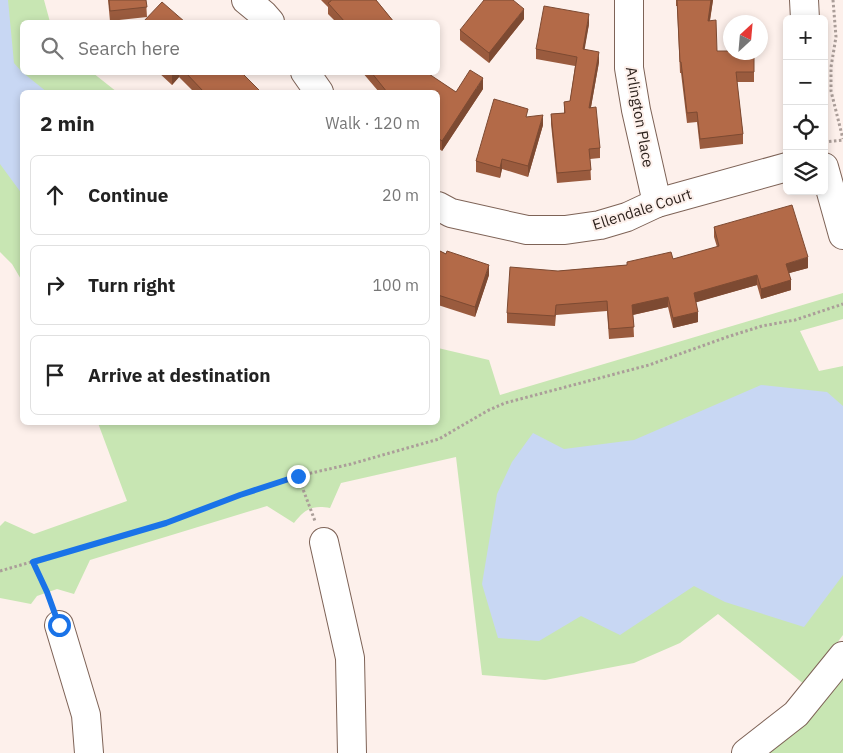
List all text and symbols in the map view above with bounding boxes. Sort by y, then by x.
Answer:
north arrow [723,15,768,60]
map controls [783,15,828,195]
button: + [783,15,828,60]
search box [20,20,440,75]
icon: search [38,34,66,62]
text: Search here [78,36,180,60]
button: − [783,60,828,105]
street label: Arlington Place [622,65,658,169]
button: locate [783,105,828,150]
text: 2 min [40,109,95,137]
text: Walk · 120 m [325,113,420,133]
button: layers [783,150,828,195]
icon: ahead [41,181,69,209]
text: Continue [88,183,168,207]
street label: Ellendale Court [590,184,694,234]
text: 20 m [382,185,419,205]
icon: right [41,271,69,299]
text: Turn right [88,273,175,297]
text: 100 m [372,275,419,295]
icon: arrive [41,361,69,389]
text: Arrive at destination [88,363,271,387]
route end [287,465,310,488]
route start [48,614,71,637]

